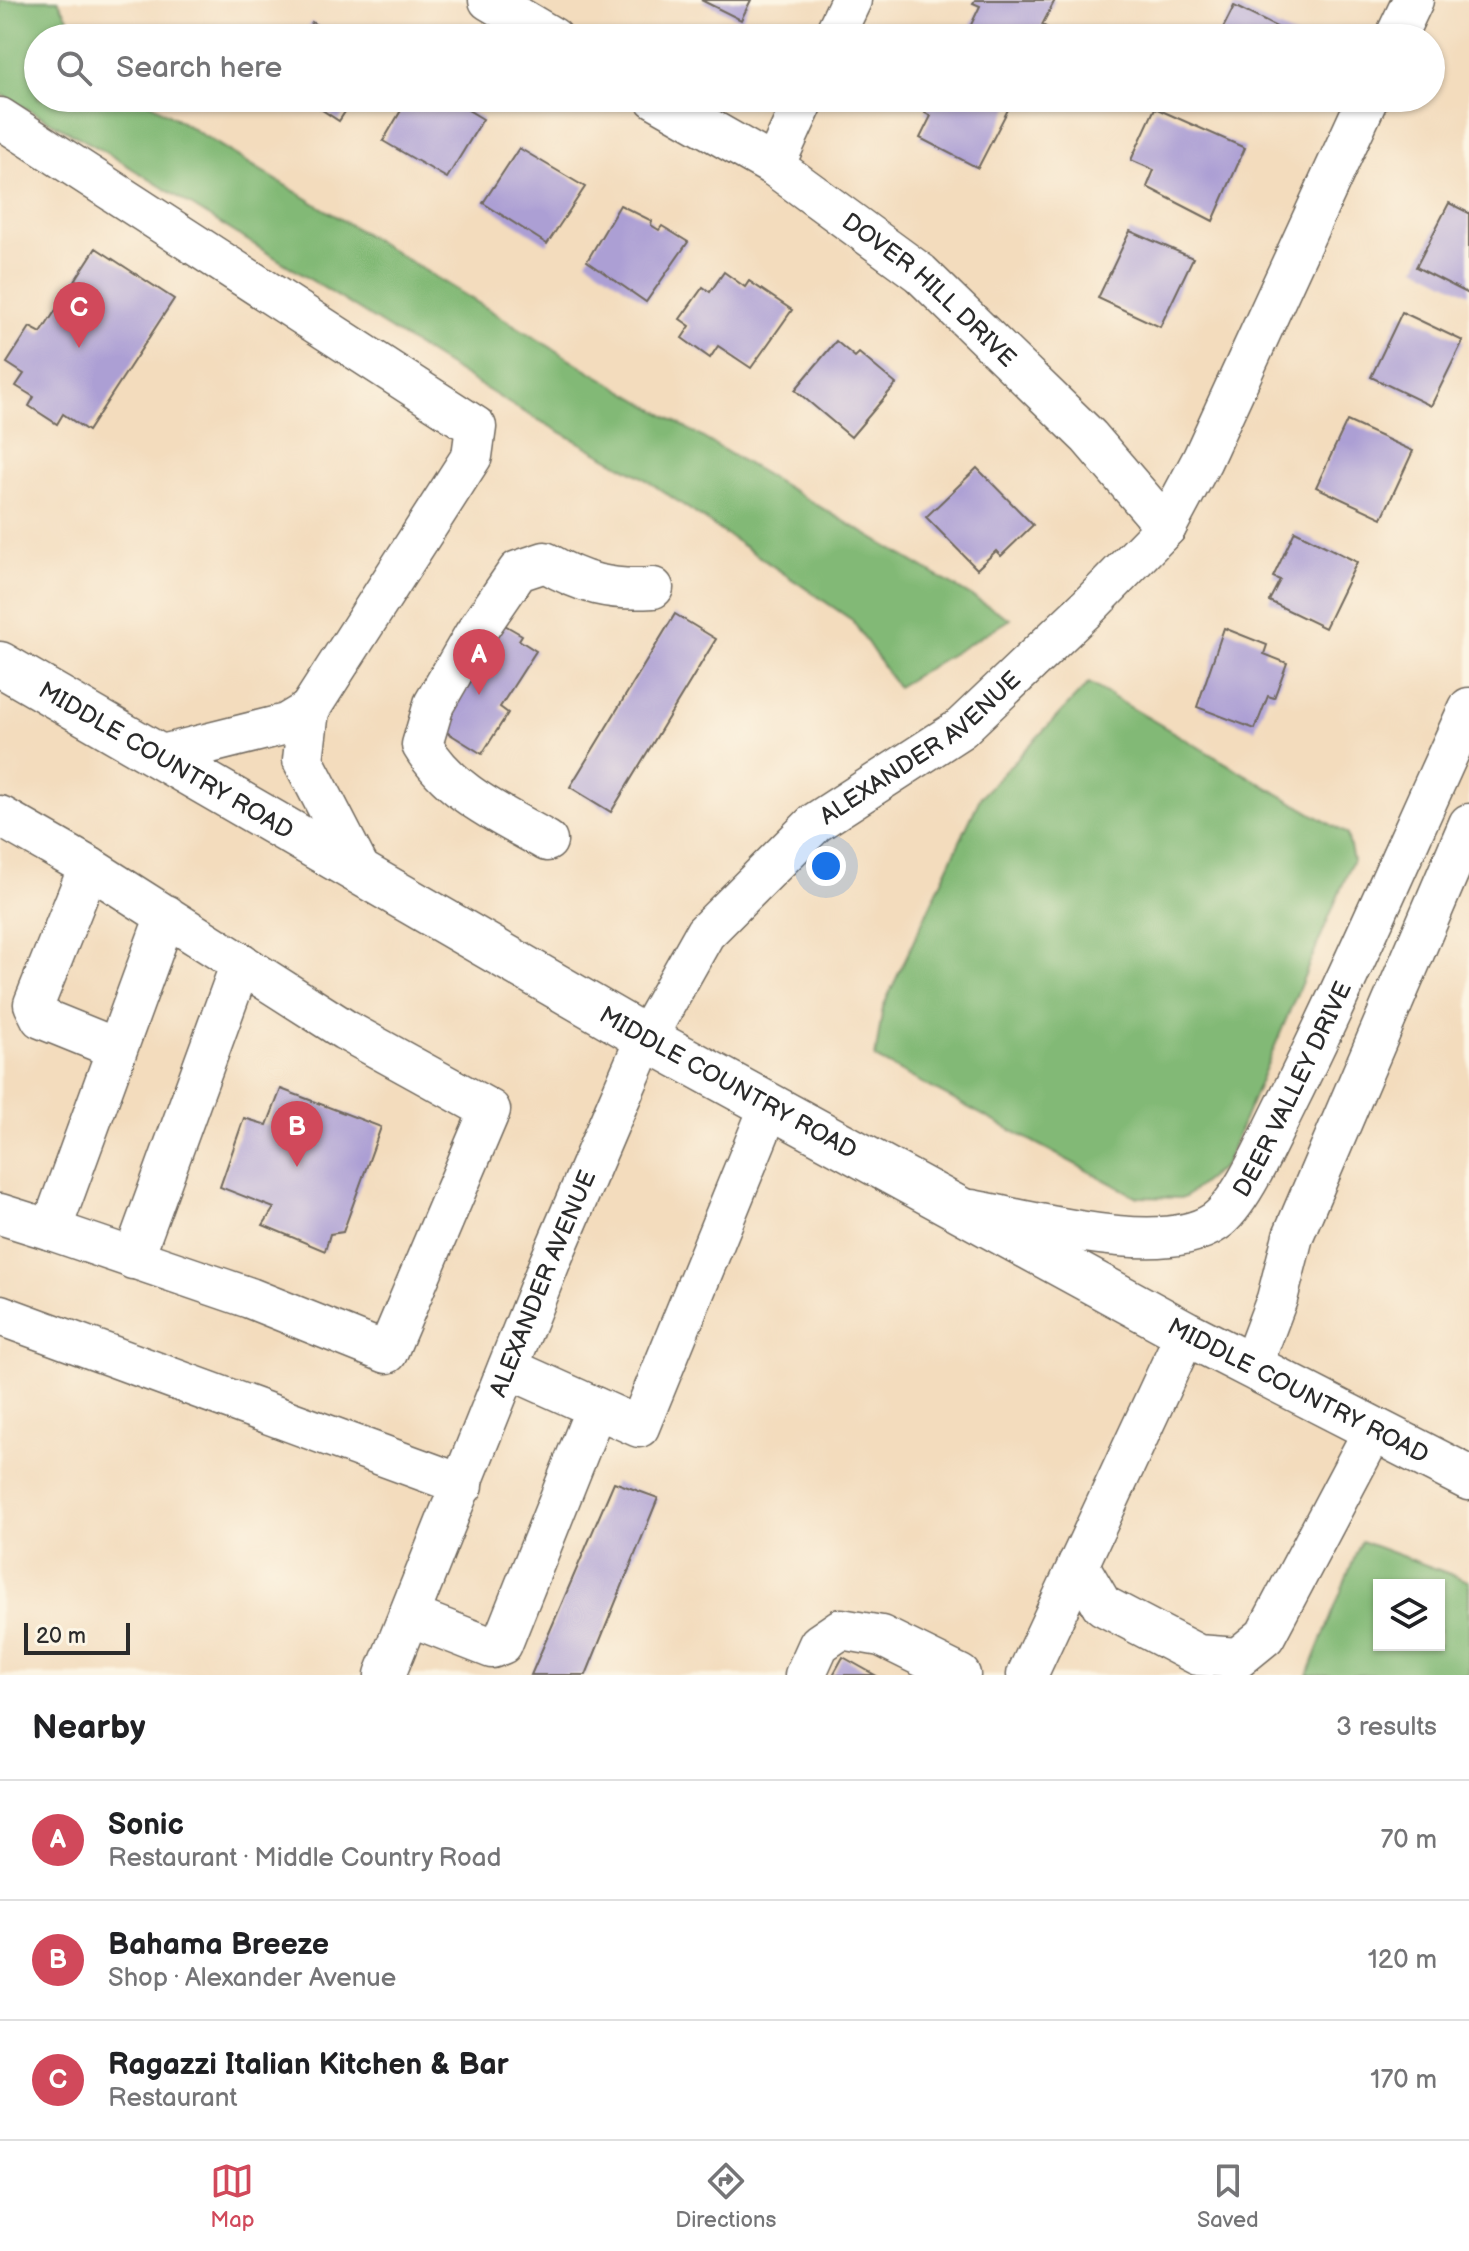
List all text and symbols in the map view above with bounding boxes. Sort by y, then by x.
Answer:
search box [24,24,1445,112]
icon: search [52,46,96,90]
text: Search here [116,50,282,86]
street label: DOVER HILL DRIVE [836,207,1022,373]
pin: C [53,282,105,348]
pin: A [453,629,505,695]
street label: ALEXANDER AVENUE [814,665,1027,831]
street label: MIDDLE COUNTRY ROAD [34,676,298,846]
your location [806,846,846,886]
street label: DEER VALLEY DRIVE [1227,977,1358,1202]
street label: MIDDLE COUNTRY ROAD [594,1000,862,1165]
pin: B [271,1101,323,1167]
street label: ALEXANDER AVENUE [484,1166,602,1401]
street label: MIDDLE COUNTRY ROAD [1163,1312,1433,1470]
map controls [1373,1579,1445,1651]
button: layers [1373,1579,1445,1651]
scale bar [24,1619,130,1655]
text: 20 m [36,1623,86,1650]
text: Nearby [32,1707,146,1748]
text: 3 results [1336,1712,1437,1743]
text: Sonic [108,1807,184,1843]
text: A [50,1825,66,1856]
text: 70 m [1380,1825,1437,1856]
text: Restaurant · Middle Country Road [108,1843,501,1874]
text: Bahama Breeze [108,1927,329,1963]
text: B [49,1945,67,1976]
text: 120 m [1368,1945,1437,1976]
text: Shop · Alexander Avenue [108,1963,396,1994]
text: Ragazzi Italian Kitchen & Bar [108,2047,509,2083]
text: C [49,2065,67,2096]
text: 170 m [1370,2065,1437,2096]
text: Restaurant [108,2083,237,2114]
tab: Map [210,2159,255,2234]
tab: Directions [675,2159,776,2234]
tab: Saved [1197,2159,1259,2234]

